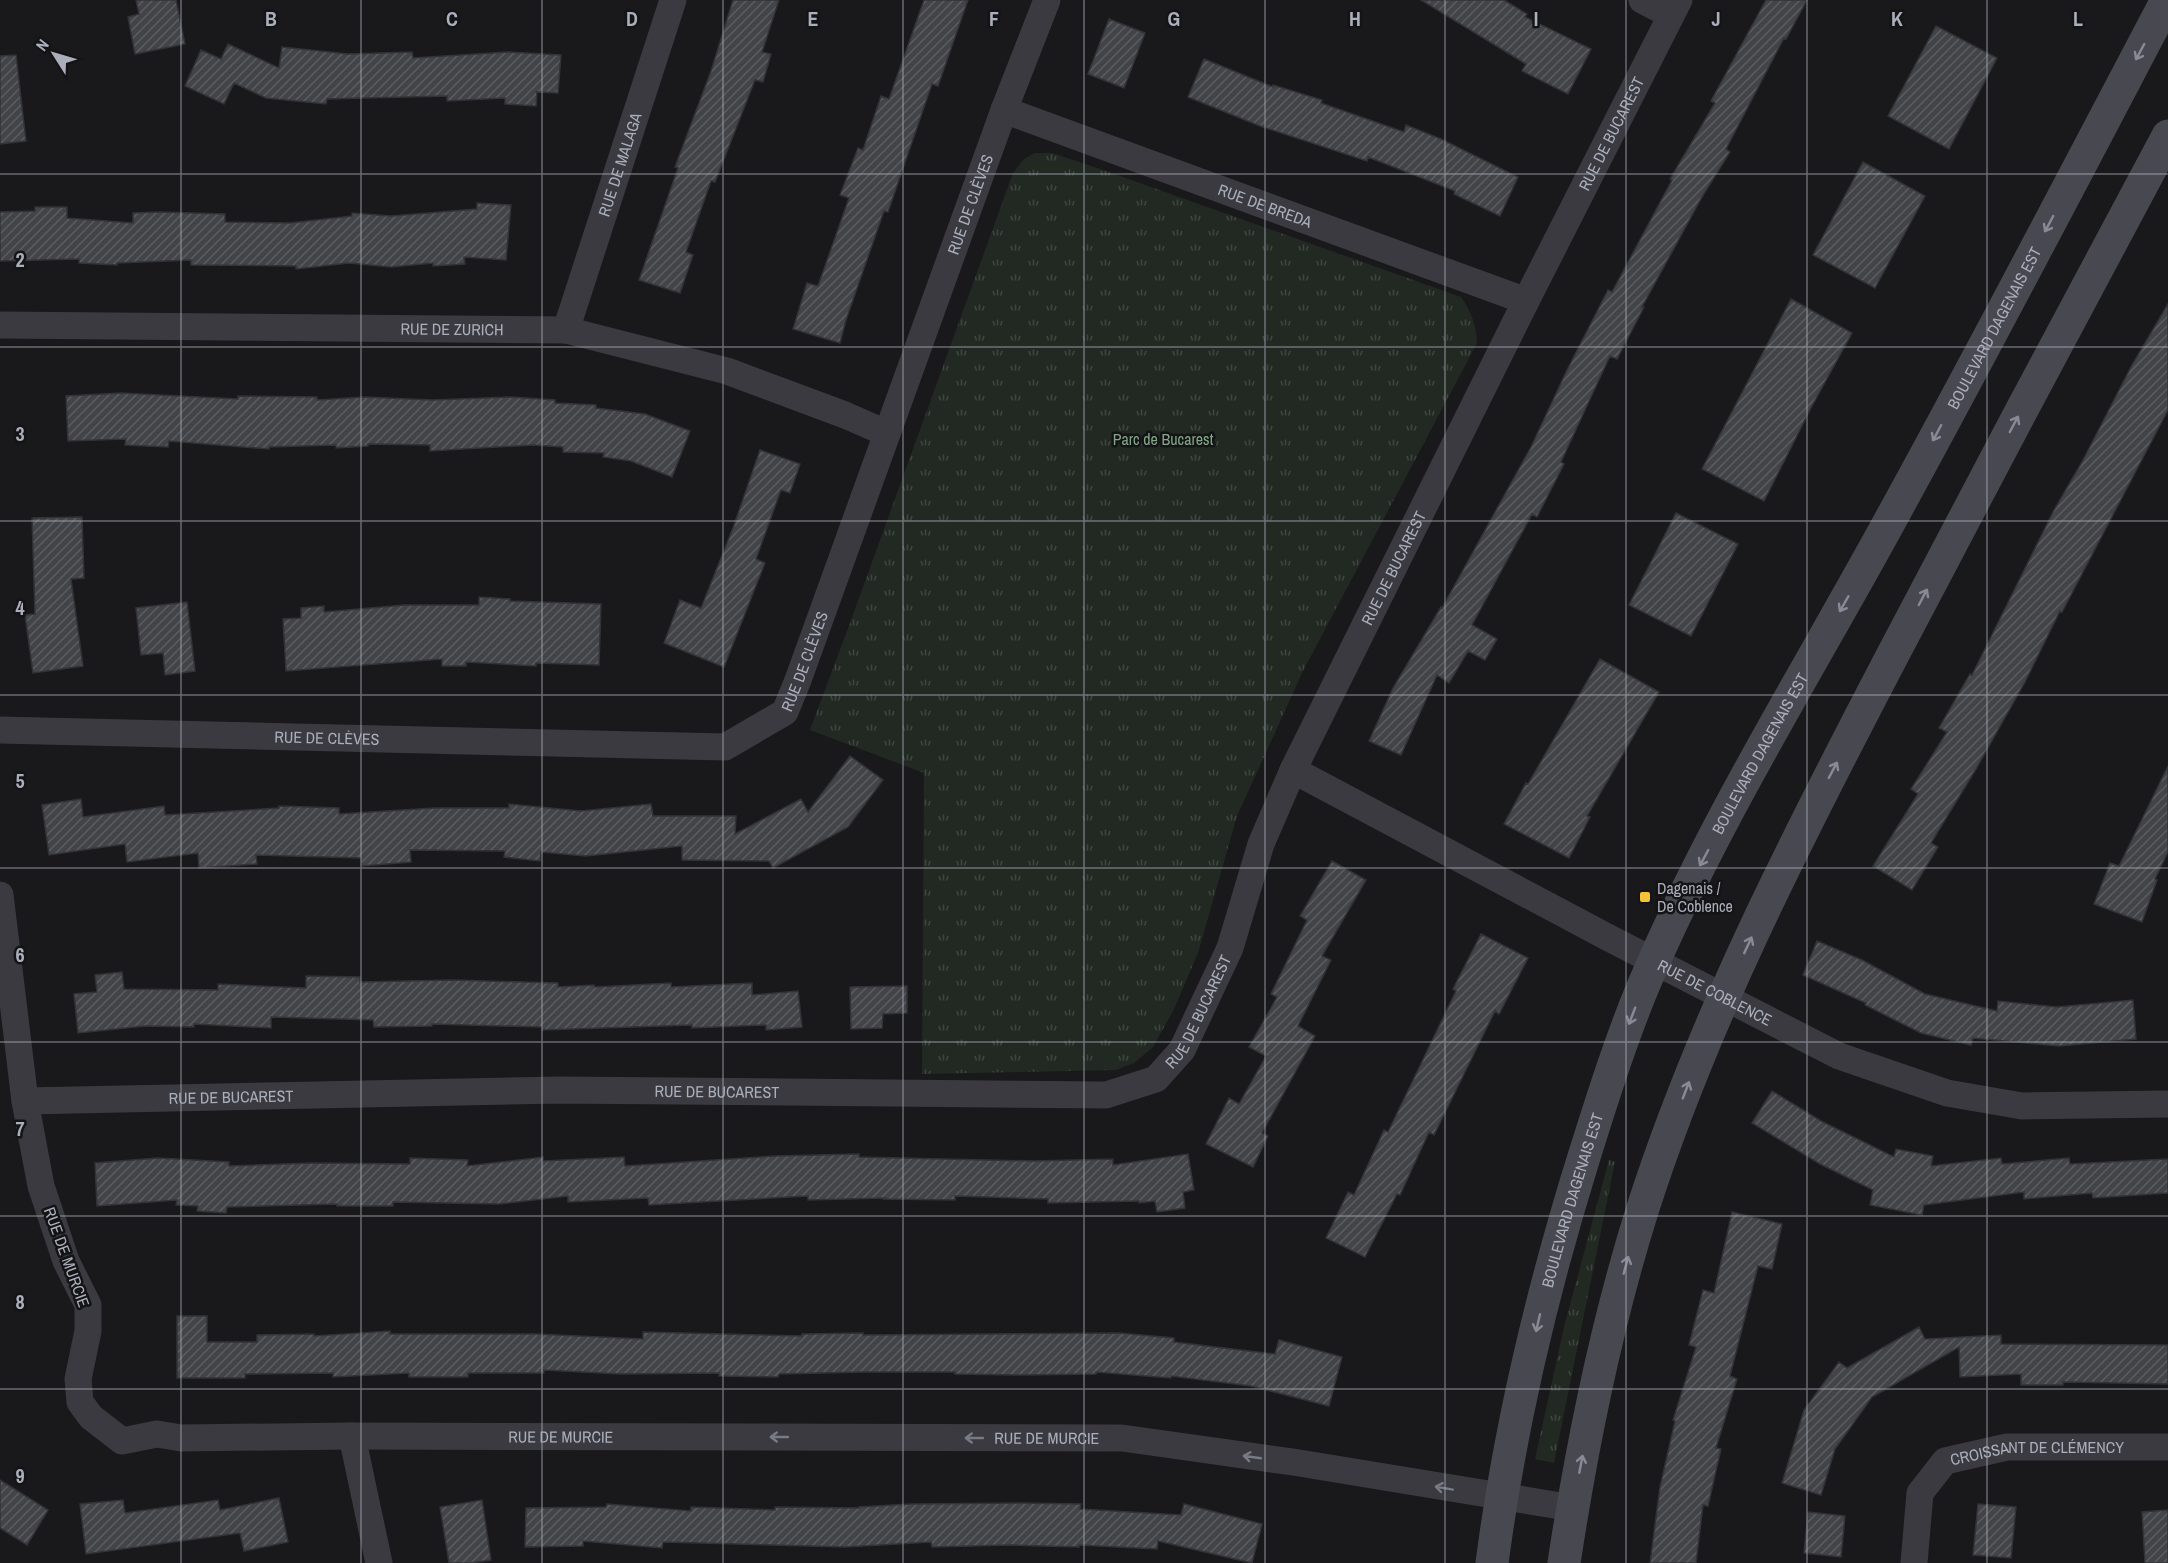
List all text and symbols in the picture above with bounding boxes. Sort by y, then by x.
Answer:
text: B [265,5,277,32]
text: C [446,5,458,32]
text: D [626,5,638,32]
text: E [808,5,819,32]
text: F [989,5,999,32]
text: G [1168,5,1180,32]
text: H [1349,5,1361,32]
text: I [1534,5,1538,32]
text: J [1711,5,1721,32]
text: K [1891,5,1903,32]
text: L [2073,5,2083,32]
north arrow [24,24,84,84]
text: N [30,35,54,55]
one-way arrow [2134,42,2145,60]
street label: RUE DE BUCAREST [1573,73,1649,194]
street label: RUE DE MALAGA [593,109,647,219]
street label: RUE DE CLÈVES [942,151,998,257]
street label: RUE DE BREDA [1215,178,1315,233]
one-way arrow [2043,215,2055,232]
street label: BOULEVARD DAGENAIS EST [1942,243,2046,413]
text: 2 [15,246,25,273]
street label: RUE DE ZURICH [400,318,504,340]
one-way arrow [2009,416,2020,434]
text: 3 [15,420,25,447]
one-way arrow [1931,424,1942,442]
park label: Parc de Bucarest [1113,428,1214,450]
street label: RUE DE BUCAREST [1356,507,1431,629]
one-way arrow [1918,588,1929,606]
text: 4 [15,594,25,621]
one-way arrow [1838,595,1849,613]
street label: RUE DE CLÈVES [775,608,833,715]
street label: BOULEVARD DAGENAIS EST [1707,669,1813,838]
street label: RUE DE CLÈVES [274,725,380,750]
one-way arrow [1828,761,1839,779]
text: 5 [15,767,25,794]
one-way arrow [1698,849,1710,866]
place label: Dagenais / De Coblence [1657,877,1733,917]
marker: Dagenais / De Coblence [1638,890,1652,904]
one-way arrow [1743,937,1755,955]
text: 6 [15,941,25,968]
street label: RUE DE BUCAREST [1160,951,1236,1073]
street label: RUE DE COBLENCE [1654,954,1776,1031]
one-way arrow [1626,1006,1637,1025]
street label: RUE DE BUCAREST [654,1080,779,1103]
one-way arrow [1681,1081,1692,1100]
street label: RUE DE BUCAREST [168,1084,294,1109]
street label: BOULEVARD DAGENAIS EST [1536,1110,1608,1290]
text: 7 [15,1115,25,1142]
street label: RUE DE MURCIE [39,1204,95,1310]
one-way arrow [1621,1256,1633,1275]
text: 8 [15,1288,25,1315]
one-way arrow [1532,1313,1544,1332]
street label: RUE DE MURCIE [508,1425,613,1448]
street label: RUE DE MURCIE [994,1427,1099,1449]
one-way arrow [770,1431,790,1443]
one-way arrow [965,1432,985,1444]
street label: CROISSANT DE CLÉMENCY [1948,1436,2124,1470]
one-way arrow [1243,1451,1262,1462]
one-way arrow [1576,1455,1587,1474]
text: 9 [15,1462,25,1489]
one-way arrow [1435,1482,1455,1493]

